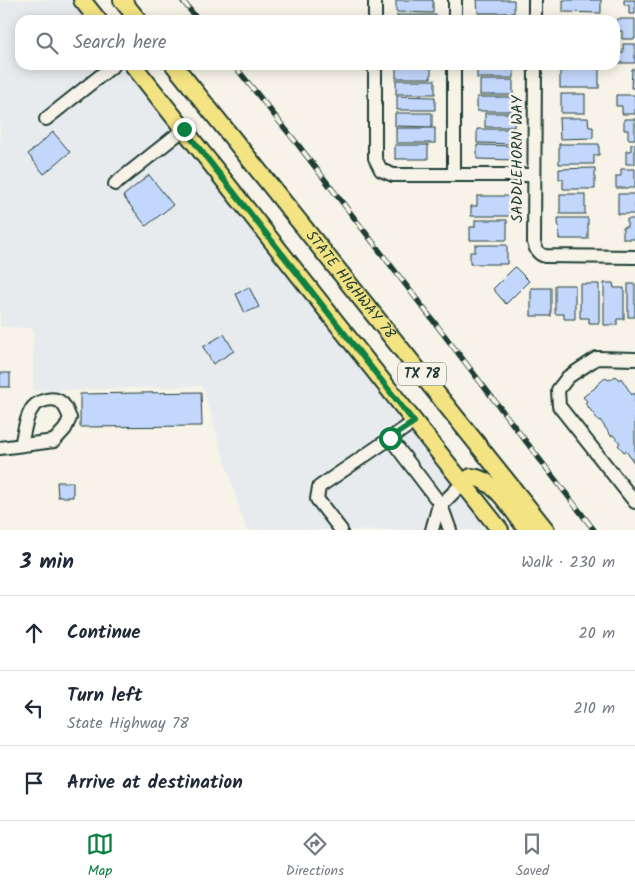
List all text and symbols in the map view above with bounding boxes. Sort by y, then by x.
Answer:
search box [15,15,620,70]
text: Search here [73,28,167,58]
icon: search [33,29,61,57]
street label: SADDLEHORN WAY [506,94,530,223]
route end [173,118,196,141]
street label: STATE HIGHWAY 78 [299,226,402,346]
road number: TX 78 [398,362,446,386]
route start [379,427,402,450]
text: 3 min [20,546,74,579]
text: Walk · 230 m [521,550,615,575]
text: Continue [67,618,140,648]
icon: ahead [20,619,48,647]
text: 20 m [579,621,615,646]
text: Turn left [67,681,142,711]
icon: left [20,694,48,722]
text: 210 m [574,696,615,721]
text: State Highway 78 [67,711,189,736]
text: Arrive at destination [67,768,243,798]
icon: arrive [20,769,48,797]
tab: Map [86,830,114,882]
tab: Directions [286,830,344,882]
tab: Saved [516,830,549,882]

